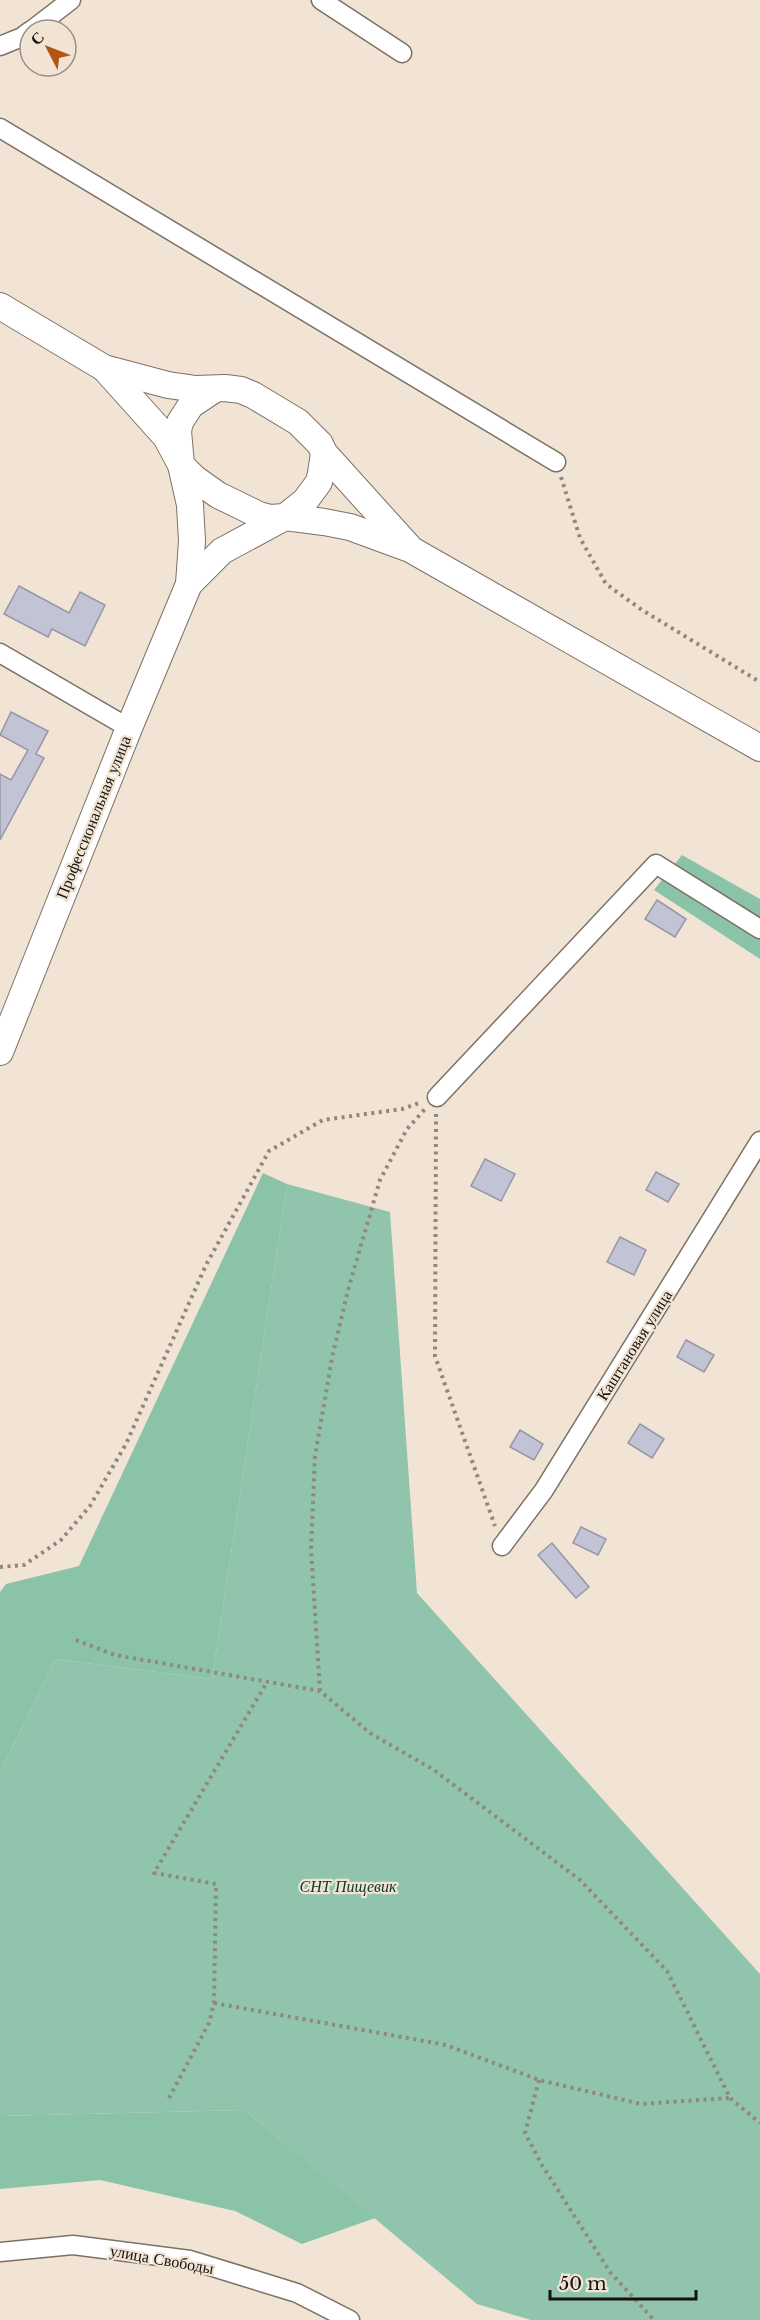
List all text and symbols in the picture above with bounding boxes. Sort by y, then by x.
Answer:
north arrow [18,18,78,78]
text: С [26,27,48,49]
street label: Профессиональная улица [51,732,135,902]
street label: Каштановая улица [592,1286,676,1404]
park label: СНТ Пищевик [299,1876,397,1896]
street label: улица Свободы [109,2240,216,2278]
scale bar [550,2263,696,2301]
text: 50 m [559,2273,607,2295]

